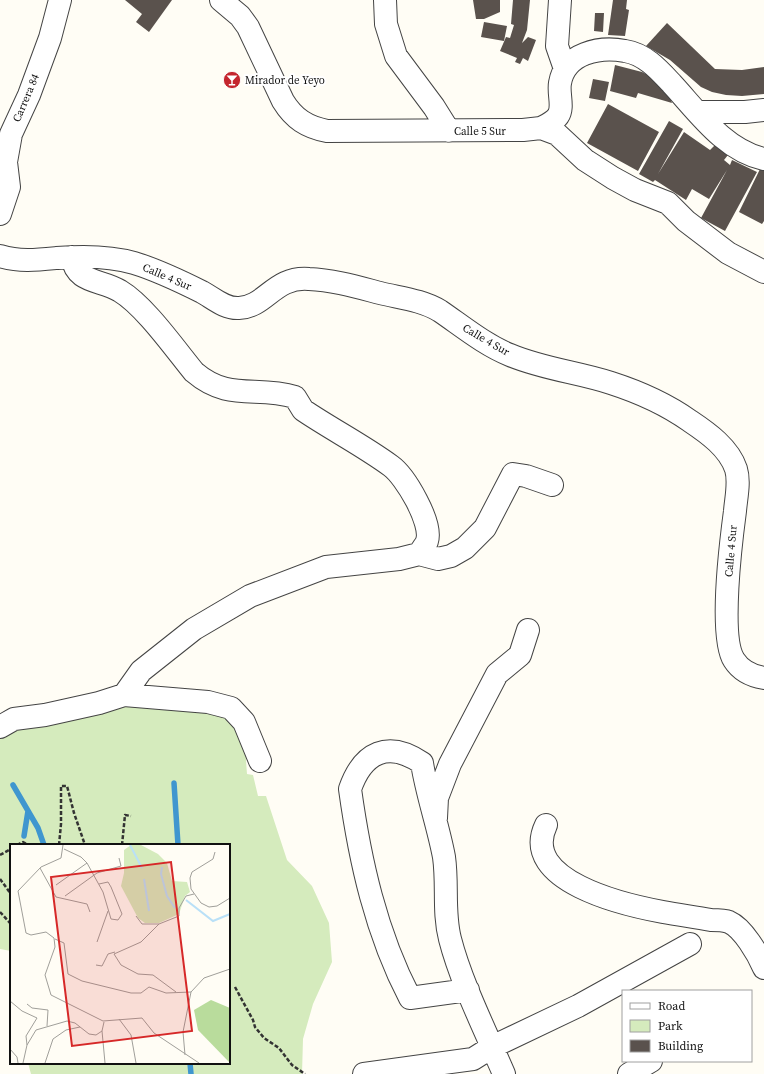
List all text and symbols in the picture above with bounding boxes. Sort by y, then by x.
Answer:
bar icon: Mirador de Yeyo [222,70,242,90]
street label: Carrera 84 [9,71,43,124]
place label: Mirador de Yeyo [245,73,325,88]
street label: Calle 5 Sur [454,124,506,139]
street label: Calle 4 Sur [140,260,194,294]
street label: Calle 4 Sur [460,321,513,360]
street label: Calle 4 Sur [721,524,741,578]
inset map [10,844,230,1064]
legend [622,990,752,1062]
text: Road [658,998,685,1014]
text: Park [658,1018,683,1034]
text: Building [658,1038,703,1054]

